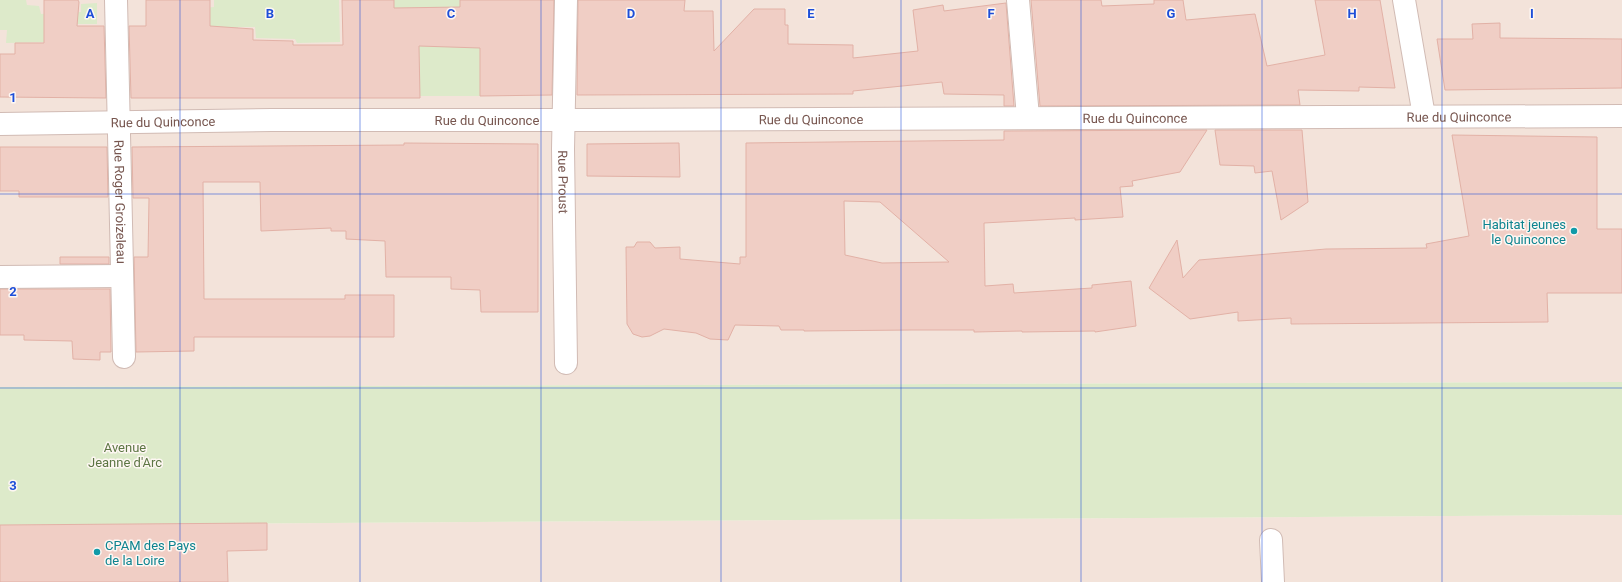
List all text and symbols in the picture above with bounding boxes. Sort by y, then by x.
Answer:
text: A [86,6,95,21]
text: B [266,6,274,21]
text: C [447,6,456,21]
text: D [627,6,635,21]
text: E [807,6,815,21]
text: F [987,6,995,21]
text: G [1167,6,1176,21]
text: H [1347,6,1357,21]
text: I [1530,6,1534,21]
text: 1 [9,90,17,105]
street label: Rue du Quinconce [1407,109,1511,125]
street label: Rue du Quinconce [1083,111,1187,126]
street label: Rue du Quinconce [759,112,863,127]
street label: Rue du Quinconce [435,113,539,128]
street label: Rue du Quinconce [111,114,216,130]
street label: Rue Roger Groizeleau [111,140,129,264]
street label: Rue Proust [555,150,571,214]
place label: Habitat jeunes le Quinconce [1482,217,1566,247]
marker: Habitat jeunes le Quinconce [1569,226,1579,236]
text: 2 [9,284,17,299]
park label: Avenue Jeanne d'Arc [88,440,162,470]
text: 3 [9,478,17,493]
place label: CPAM des Pays de la Loire [105,538,196,568]
marker: CPAM des Pays de la Loire [92,547,102,557]

